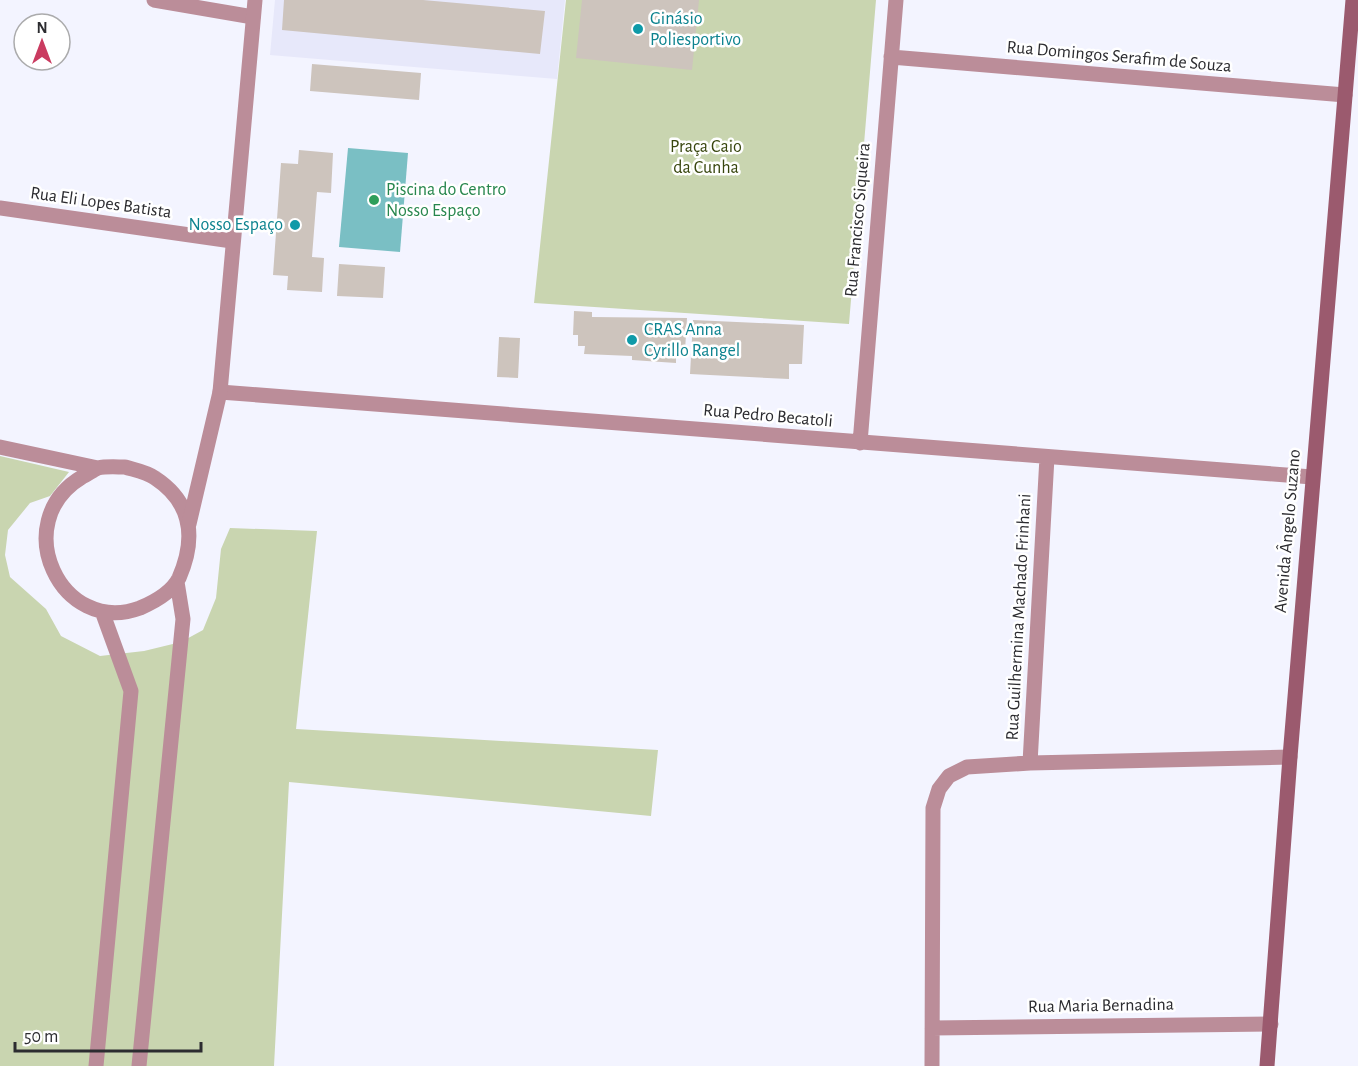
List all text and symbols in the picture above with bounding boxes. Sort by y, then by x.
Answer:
place label: Ginásio Poliesportivo [650,10,741,49]
north arrow [12,12,72,72]
text: N [36,20,48,36]
marker: Ginásio Poliesportivo [631,22,645,36]
street label: Rua Domingos Serafim de Souza [1006,38,1232,76]
park label: Praça Caio da Cunha [670,138,742,177]
street label: Rua Francisco Siqueira [842,142,874,298]
place label: Piscina do Centro Nosso Espaço [386,181,506,220]
street label: Rua Eli Lopes Batista [29,184,173,222]
marker: Piscina do Centro Nosso Espaço [367,193,381,207]
place label: Nosso Espaço [189,216,283,234]
marker: Nosso Espaço [288,218,302,232]
place label: CRAS Anna Cyrillo Rangel [644,321,740,360]
marker: CRAS Anna Cyrillo Rangel [625,333,639,347]
street label: Rua Pedro Becatoli [703,401,833,431]
street label: Avenida Ângelo Suzano [1269,448,1304,614]
street label: Rua Guilhermina Machado Frinhani [1004,493,1034,741]
street label: Rua Maria Bernadina [1028,996,1174,1016]
scale bar [15,1015,201,1053]
text: 50 m [24,1028,58,1046]

